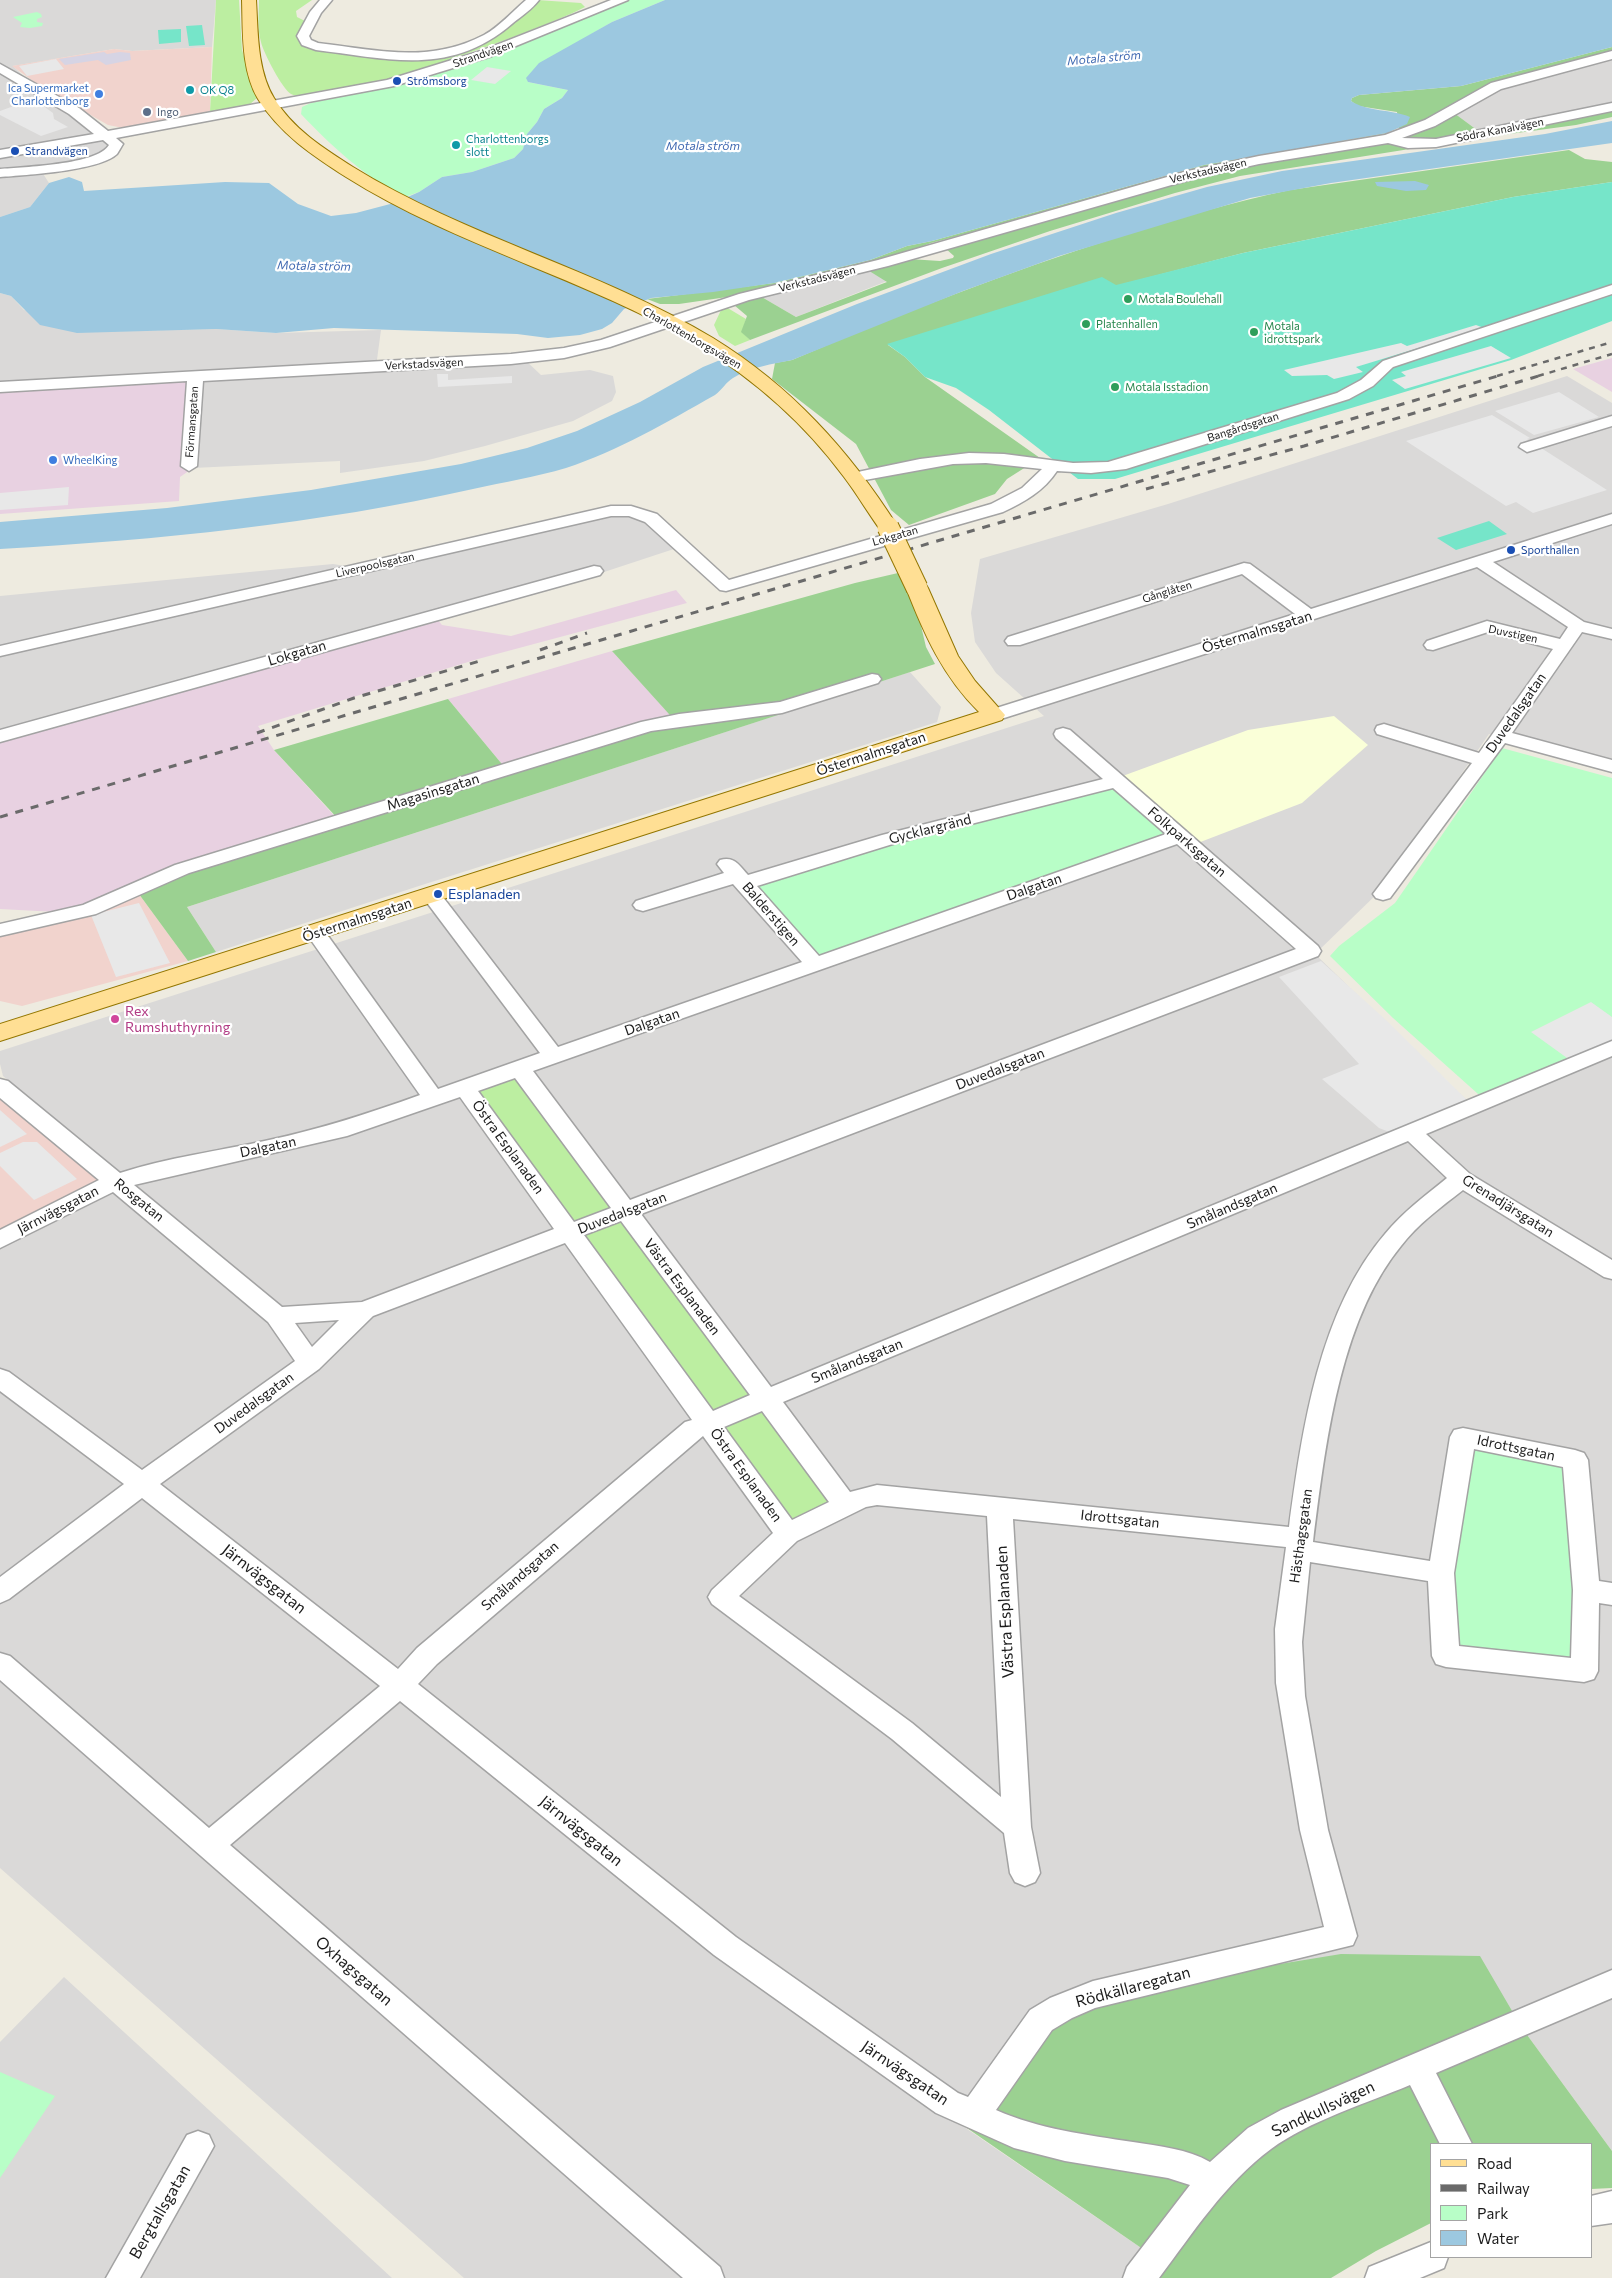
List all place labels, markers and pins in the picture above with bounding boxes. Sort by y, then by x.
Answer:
place label: Strömsborg [407,74,467,88]
marker: Strömsborg [391,75,403,87]
place label: Ica Supermarket Charlottenborg [8,81,89,107]
place label: OK Q8 [200,83,234,97]
marker: OK Q8 [184,84,196,96]
marker: Ica Supermarket Charlottenborg [93,88,105,100]
place label: Ingo [157,105,179,119]
marker: Ingo [141,106,153,118]
place label: Charlottenborgs slott [466,132,549,158]
marker: Charlottenborgs slott [450,139,462,151]
place label: Strandvägen [25,144,88,158]
marker: Strandvägen [9,145,21,157]
place label: Motala Boulehall [1138,292,1222,306]
marker: Motala Boulehall [1122,293,1134,305]
place label: Platenhallen [1096,317,1158,331]
marker: Platenhallen [1080,318,1092,330]
place label: Motala idrottspark [1264,319,1321,345]
marker: Motala idrottspark [1248,326,1260,338]
place label: Motala Isstadion [1125,380,1208,394]
marker: Motala Isstadion [1109,381,1121,393]
place label: WheelKing [63,453,117,467]
marker: WheelKing [47,454,59,466]
place label: Sporthallen [1521,543,1579,557]
marker: Sporthallen [1505,544,1517,556]
place label: Esplanaden [448,886,521,902]
marker: Esplanaden [432,888,444,900]
place label: Rex Rumshuthyrning [125,1003,230,1036]
marker: Rex Rumshuthyrning [109,1013,121,1025]

